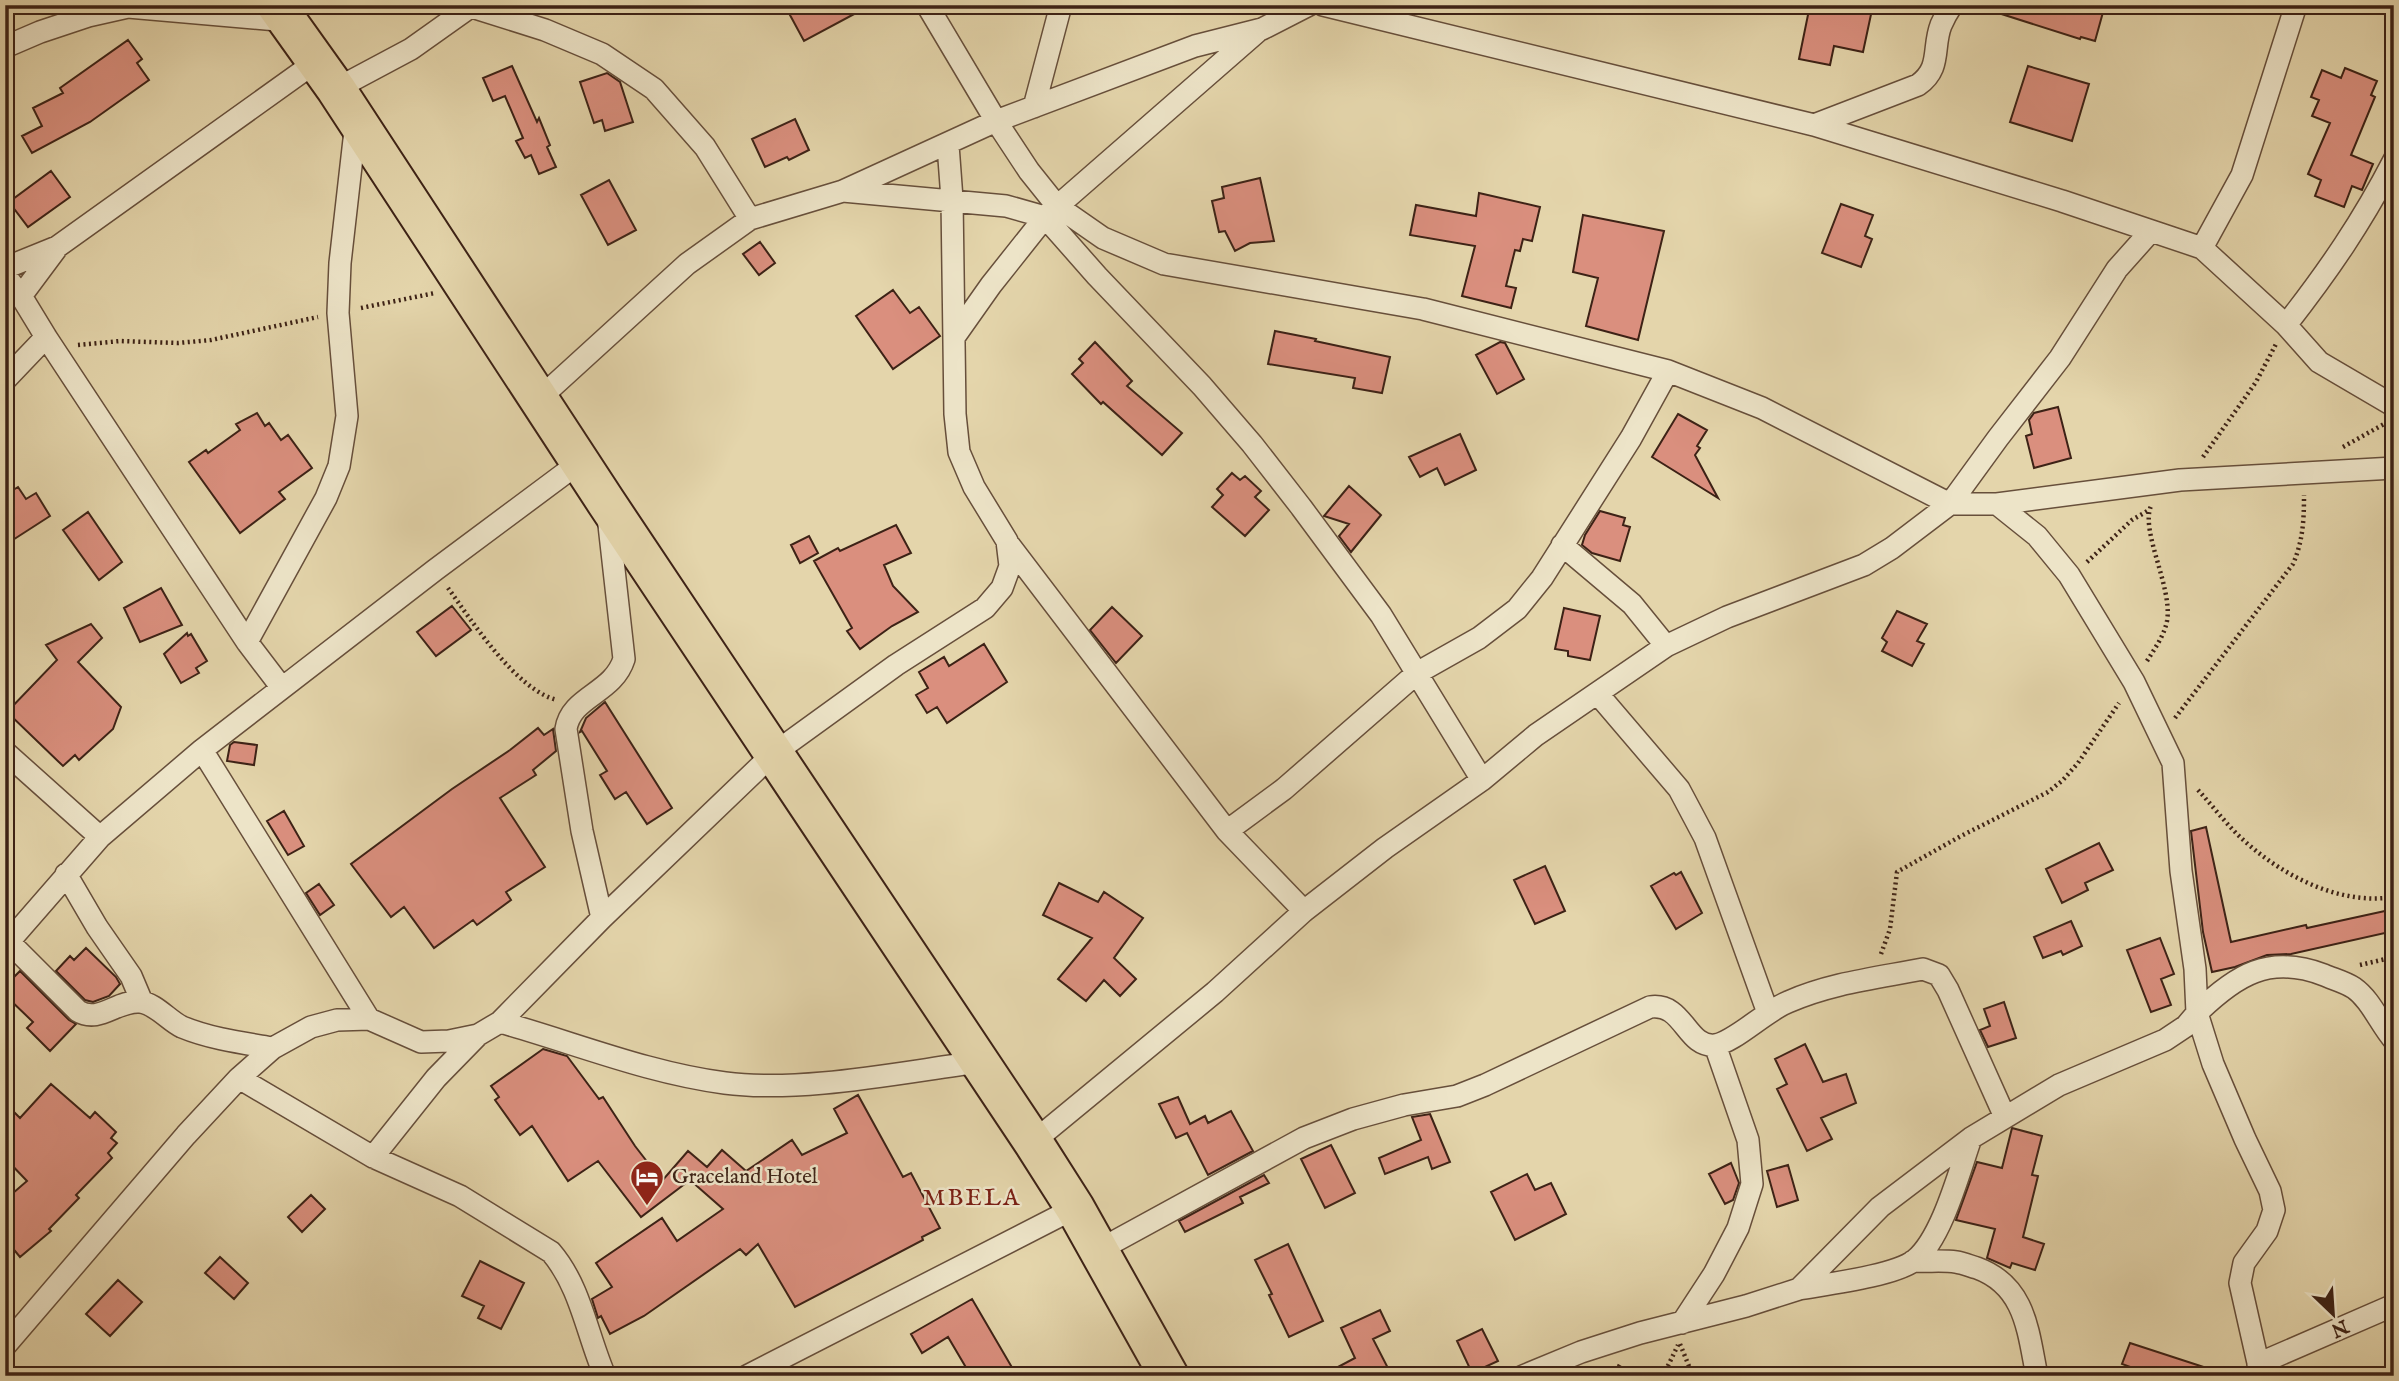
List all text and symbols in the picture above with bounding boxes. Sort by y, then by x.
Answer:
hotel icon: Graceland Hotel [628,1158,666,1207]
place label: Graceland Hotel [672,1164,818,1191]
district label: MBELA [923,1183,1021,1214]
north arrow [2298,1280,2368,1350]
text: N [2326,1313,2353,1342]

